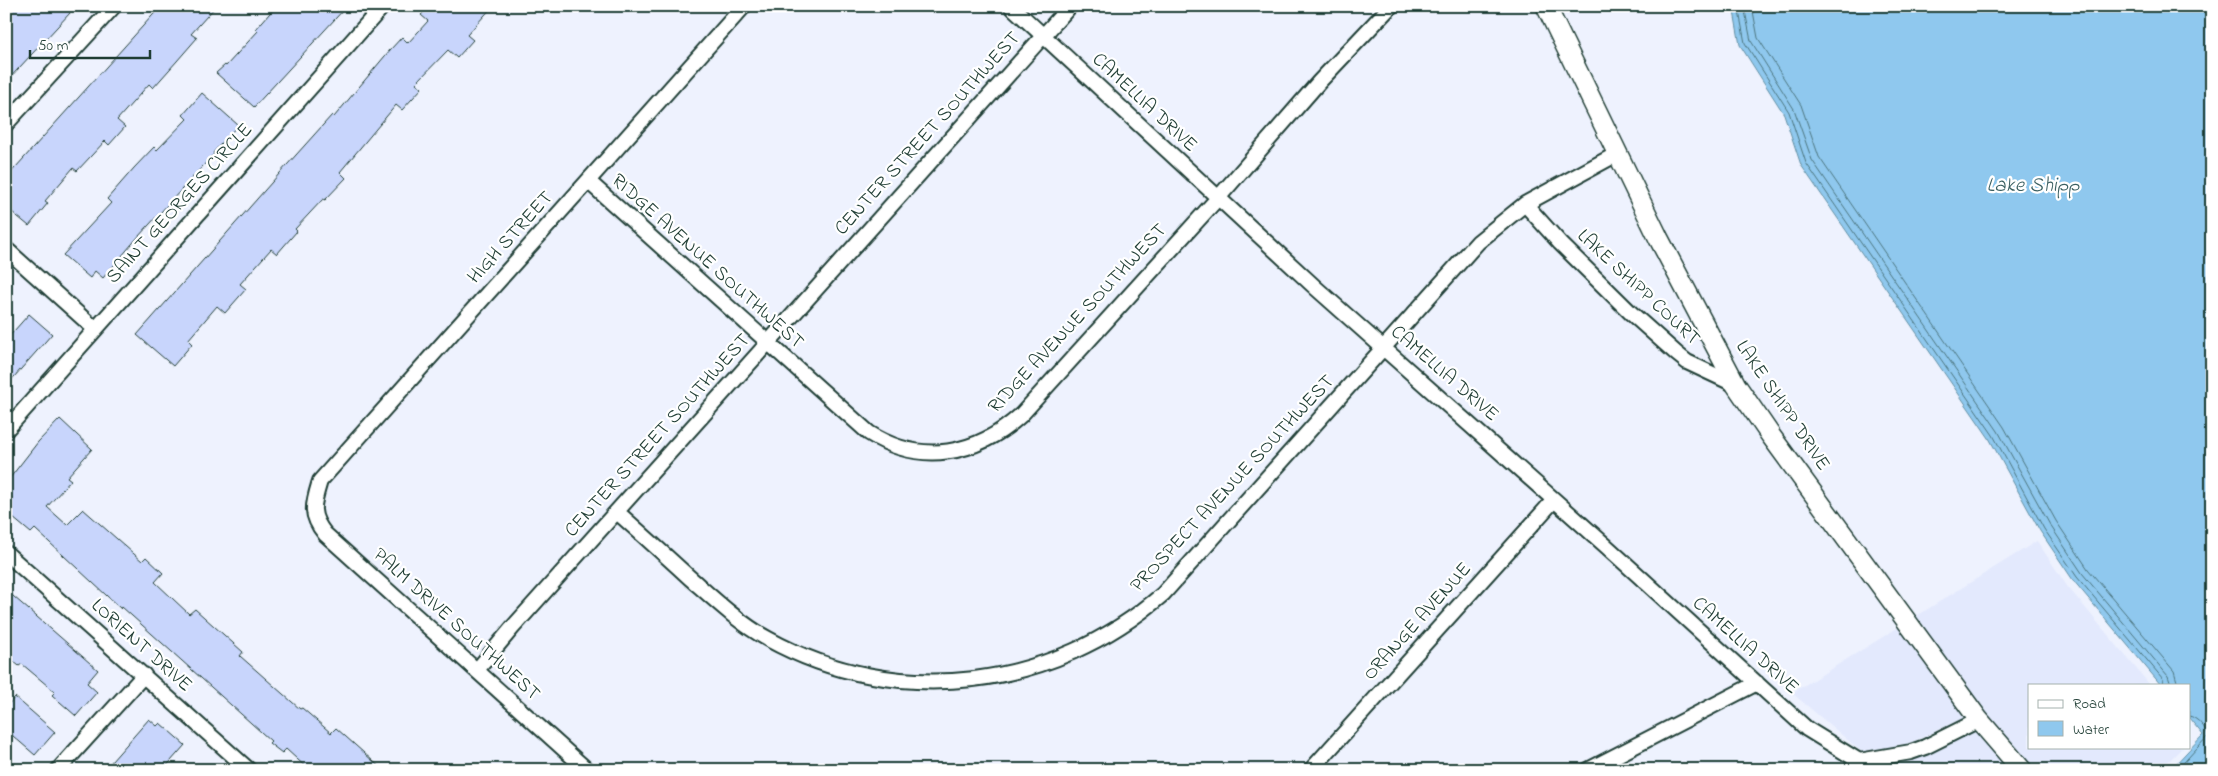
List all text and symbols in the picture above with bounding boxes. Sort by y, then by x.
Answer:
street label: CENTER STREET SOUTHWEST [828,25,1028,243]
scale bar [30,28,150,60]
text: 50 m [38,35,69,57]
street label: CAMELLIA DRIVE [1085,46,1203,160]
street label: SAINT GEORGES CIRCLE [100,117,260,291]
street label: RIDGE AVENUE SOUTHWEST [604,167,810,357]
water label: Lake Shipp [1986,171,2080,201]
street label: HIGH STREET [461,185,561,291]
street label: RIDGE AVENUE SOUTHWEST [982,217,1174,421]
street label: LAKE SHIPP COURT [1570,223,1706,353]
street label: CAMELLIA DRIVE [1383,319,1505,429]
street label: CENTER STREET SOUTHWEST [558,327,758,545]
street label: LAKE SHIPP DRIVE [1727,335,1837,477]
street label: PROSPECT AVENUE SOUTHWEST [1124,369,1342,599]
street label: PALM DRIVE SOUTHWEST [366,542,546,708]
street label: ORANGE AVENUE [1357,556,1479,688]
street label: CAMELLIA DRIVE [1685,590,1805,702]
street label: LORIENT DRIVE [84,592,198,700]
legend [2028,684,2190,748]
text: Road [2073,693,2106,715]
text: Water [2073,719,2109,741]

